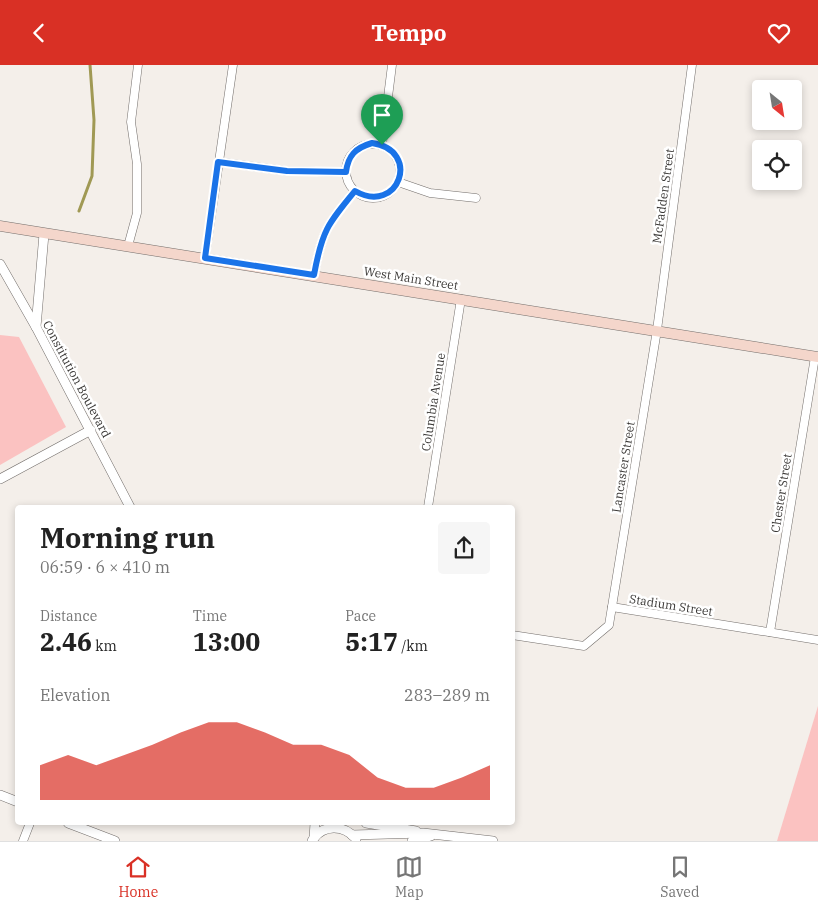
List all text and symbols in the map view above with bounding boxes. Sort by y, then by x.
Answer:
text: Tempo [371,18,447,47]
icon: back [25,19,53,47]
icon: heart [765,19,793,47]
north arrow [752,80,802,130]
map controls [752,80,802,190]
pin [361,94,403,145]
icon: arrive [368,101,396,129]
button: locate [752,140,802,190]
street label: McFadden Street [649,148,677,244]
street label: West Main Street [363,263,459,293]
street label: Constitution Boulevard [40,318,114,440]
street label: Columbia Avenue [418,352,448,452]
street label: Lancaster Street [608,420,638,514]
street label: Chester Street [767,452,795,534]
text: Morning run [40,519,215,556]
button: share [438,522,490,574]
text: 06:59 · 6 × 410 m [40,557,170,577]
street label: Stadium Street [628,591,714,619]
text: Distance [40,607,97,625]
text: Time [193,607,227,625]
text: Pace [345,607,376,625]
text: 2.46 [40,625,92,658]
text: 13:00 [193,625,260,658]
text: 5:17 [345,625,398,658]
text: km [92,637,117,655]
text: /km [398,637,428,655]
text: Elevation [40,685,110,705]
text: 283–289 m [404,685,490,705]
tab: Home [118,853,158,901]
tab: Map [395,853,423,901]
tab: Saved [660,853,700,901]

